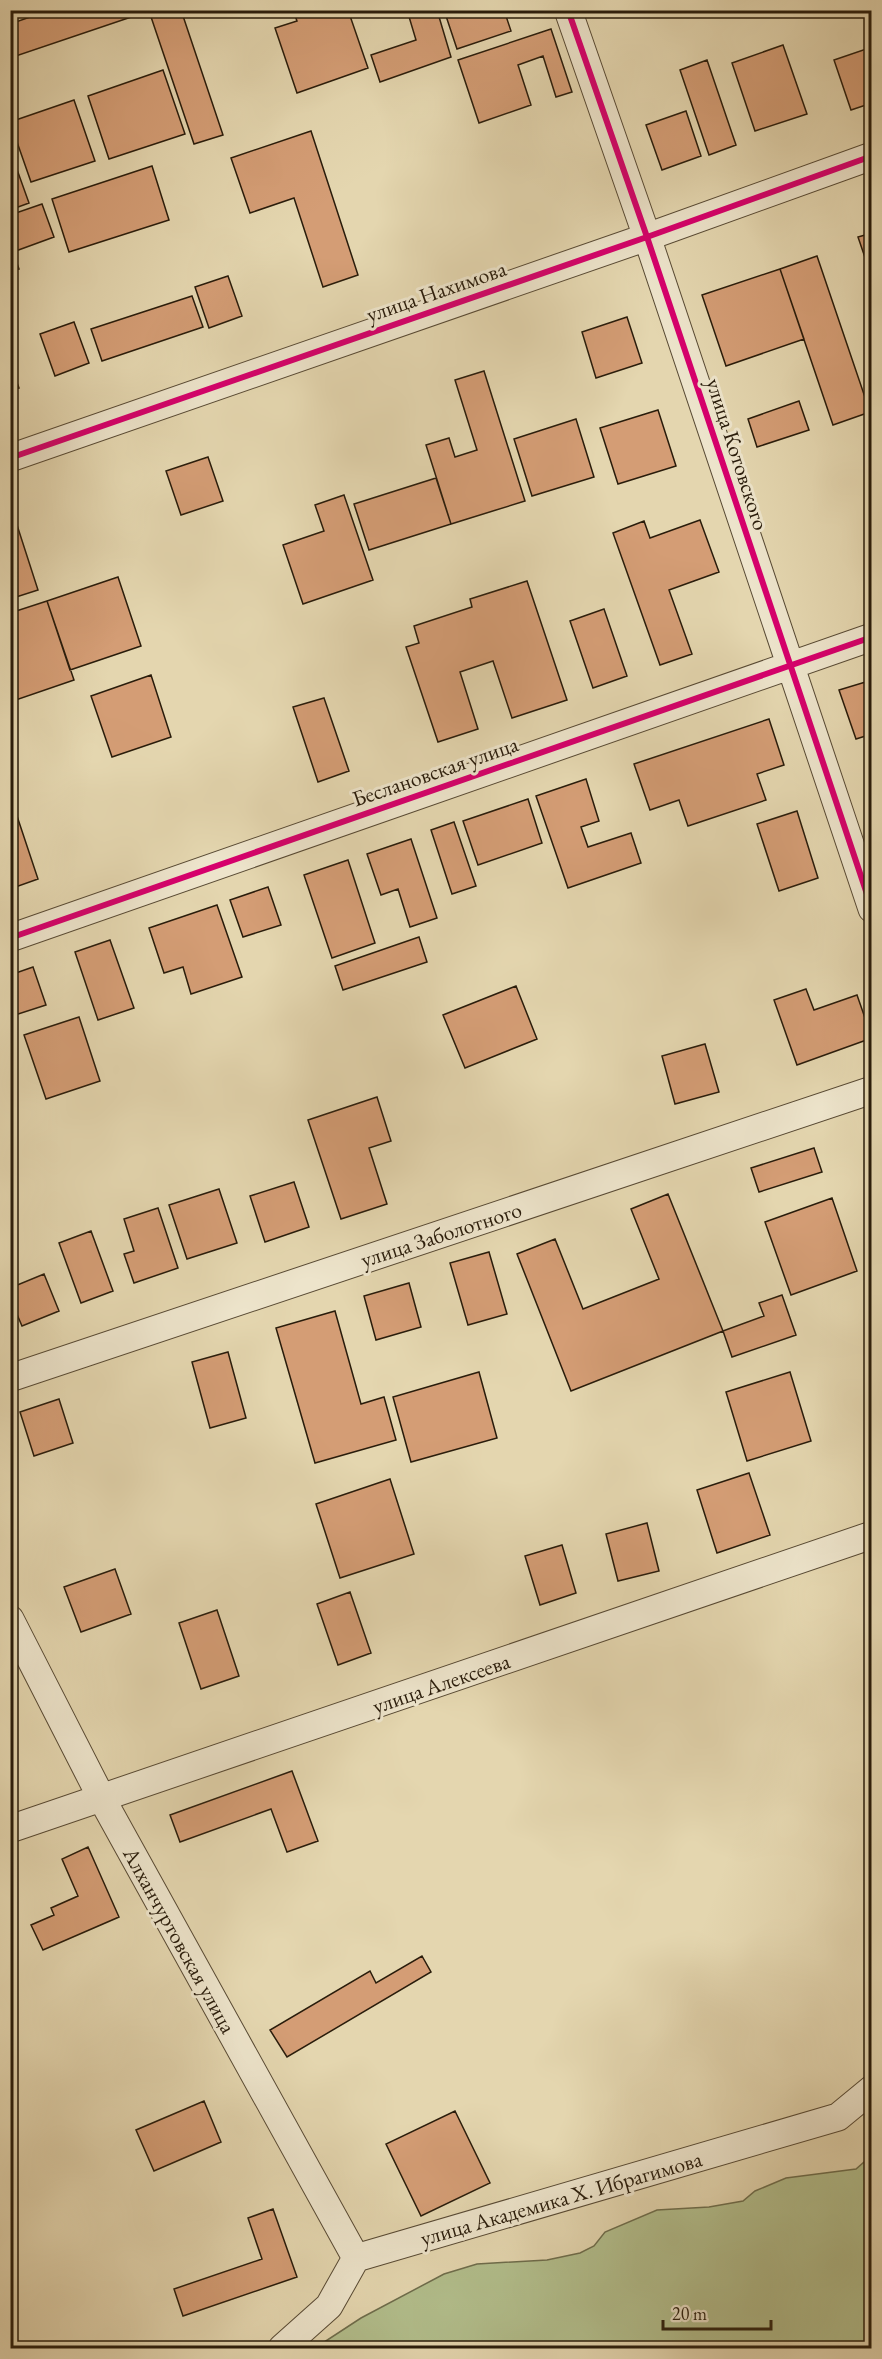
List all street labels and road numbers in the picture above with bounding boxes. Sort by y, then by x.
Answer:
street label: улица Нахимова [362,254,510,329]
street label: улица Котовского [699,374,776,534]
street label: Беслановская улица [348,729,522,813]
street label: улица Заболотного [357,1195,525,1274]
street label: улица Алексеева [368,1646,514,1721]
street label: Алханчуртовская улица [116,1841,243,2039]
street label: улица Академика Х. Ибрагимова [417,2144,706,2253]

